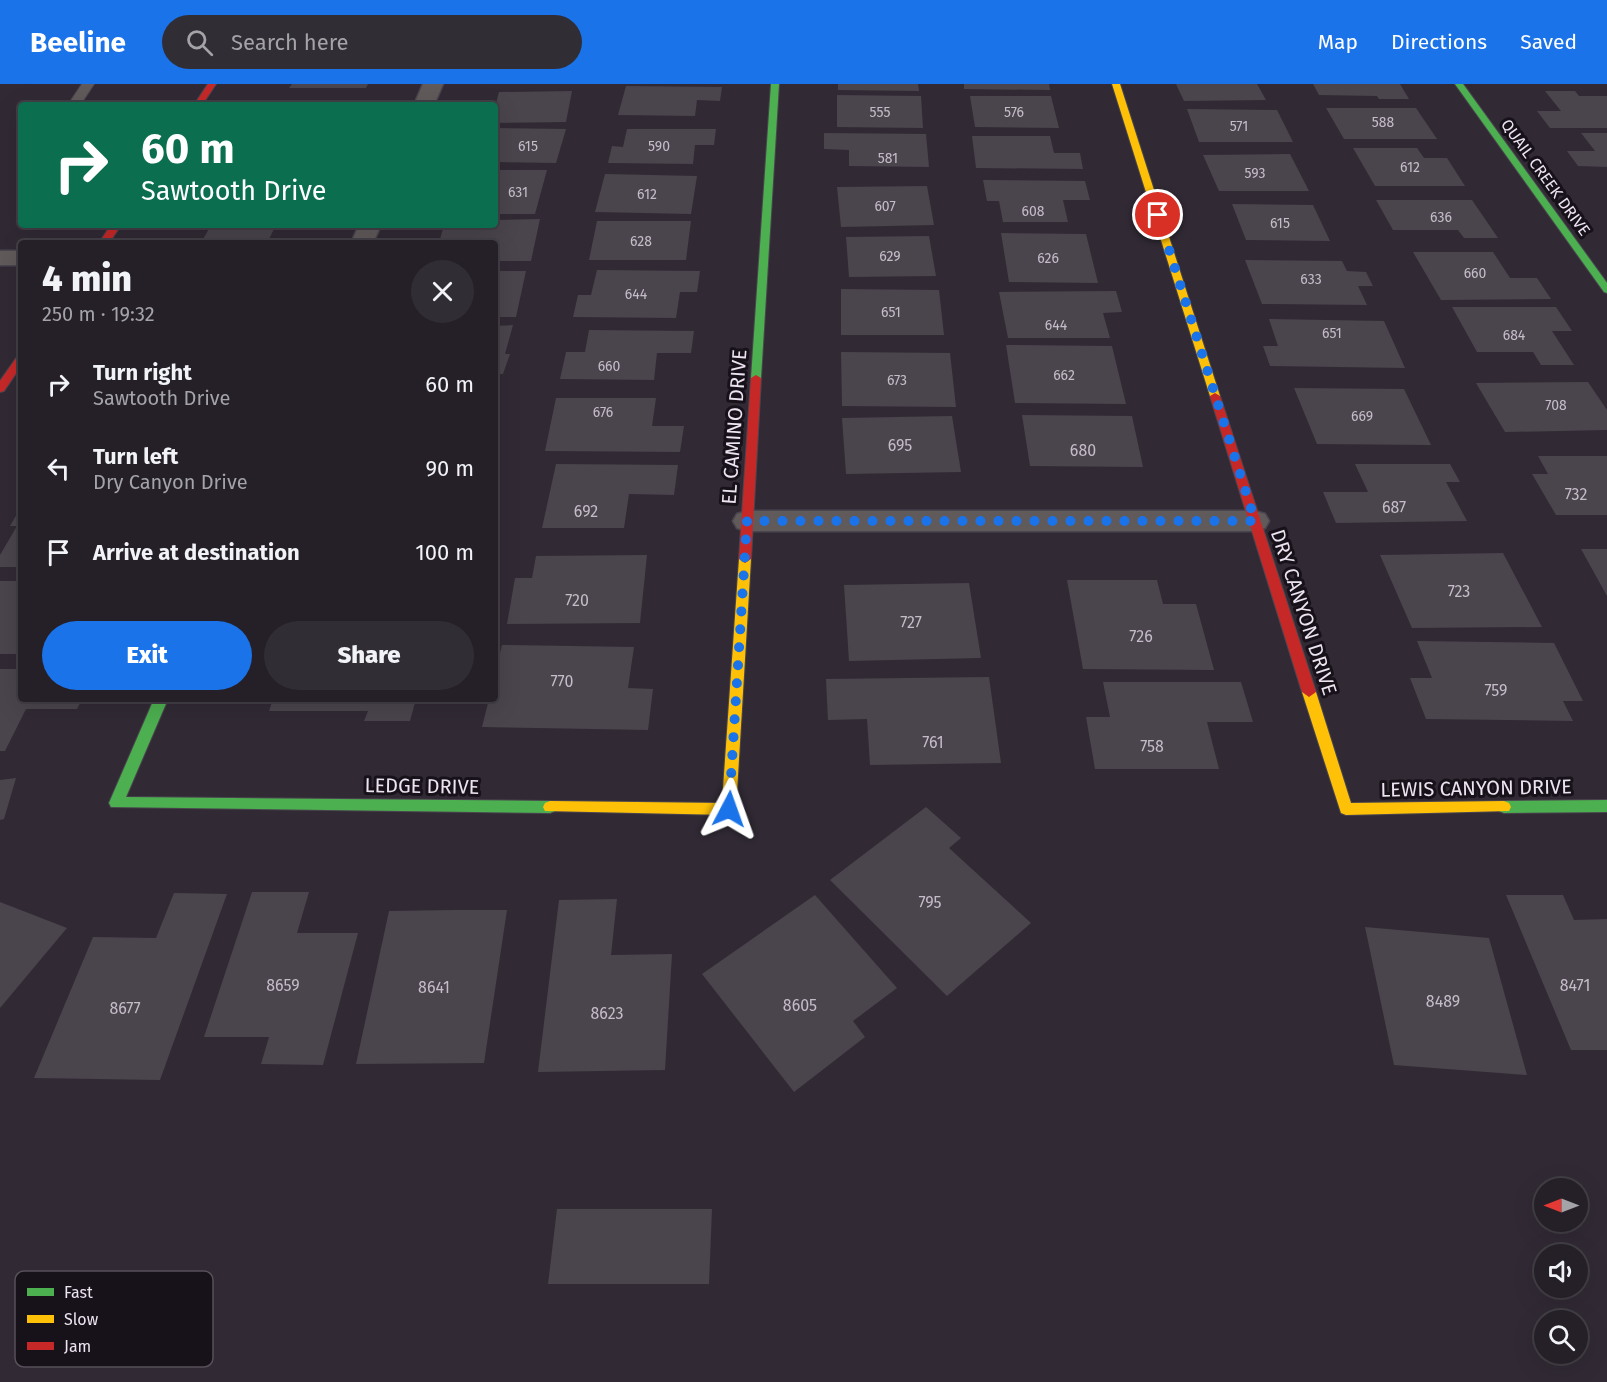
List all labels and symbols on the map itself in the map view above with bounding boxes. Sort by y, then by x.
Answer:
house number: 555 [870,104,890,121]
house number: 576 [1004,104,1024,121]
house number: 588 [1372,114,1395,131]
street label: QUAIL CREEK DRIVE [1497,115,1594,239]
house number: 571 [1230,118,1248,135]
house number: 615 [518,138,538,155]
house number: 590 [648,138,670,155]
house number: 581 [878,150,898,167]
house number: 612 [1400,159,1420,176]
house number: 593 [1245,165,1265,182]
house number: 631 [508,184,528,201]
house number: 612 [637,186,657,203]
pin [1132,189,1183,240]
house number: 607 [874,198,896,215]
house number: 608 [1022,203,1045,220]
house number: 636 [1430,209,1452,226]
house number: 615 [1270,215,1290,232]
house number: 628 [630,233,652,250]
house number: 629 [879,248,901,265]
house number: 626 [1037,250,1059,267]
house number: 660 [1464,265,1487,282]
house number: 633 [1300,271,1322,288]
house number: 644 [625,286,648,303]
house number: 651 [881,304,901,321]
house number: 644 [1045,317,1068,334]
house number: 651 [1322,325,1342,342]
house number: 684 [1503,327,1526,344]
street label: EL CAMINO DRIVE [717,349,751,505]
house number: 660 [598,358,621,375]
house number: 662 [1053,367,1075,384]
house number: 673 [887,372,907,389]
house number: 708 [1545,397,1567,414]
house number: 676 [593,404,613,421]
house number: 669 [1351,408,1373,425]
house number: 695 [888,436,912,455]
house number: 680 [1070,441,1096,460]
house number: 732 [1565,485,1587,504]
house number: 687 [1382,498,1406,517]
house number: 692 [574,502,598,521]
street label: DRY CANYON DRIVE [1266,526,1342,698]
house number: 723 [1448,582,1470,601]
house number: 720 [565,591,589,610]
house number: 727 [900,613,922,632]
house number: 726 [1129,627,1153,646]
house number: 770 [551,672,574,691]
house number: 759 [1484,681,1508,700]
house number: 761 [922,733,944,752]
house number: 758 [1140,737,1164,756]
street label: LEDGE DRIVE [364,773,480,799]
street label: LEWIS CANYON DRIVE [1380,774,1572,802]
position arrow [697,777,761,841]
house number: 795 [918,893,942,912]
house number: 8659 [266,976,300,995]
house number: 8471 [1560,976,1590,995]
house number: 8641 [418,978,450,997]
house number: 8489 [1426,992,1460,1011]
house number: 8605 [783,996,817,1015]
house number: 8677 [109,999,141,1018]
house number: 8623 [591,1004,623,1023]
north arrow [1534,1178,1588,1232]
legend [15,1271,213,1367]
text: Fast [64,1283,93,1302]
text: Slow [64,1310,99,1329]
text: Jam [64,1337,91,1356]

